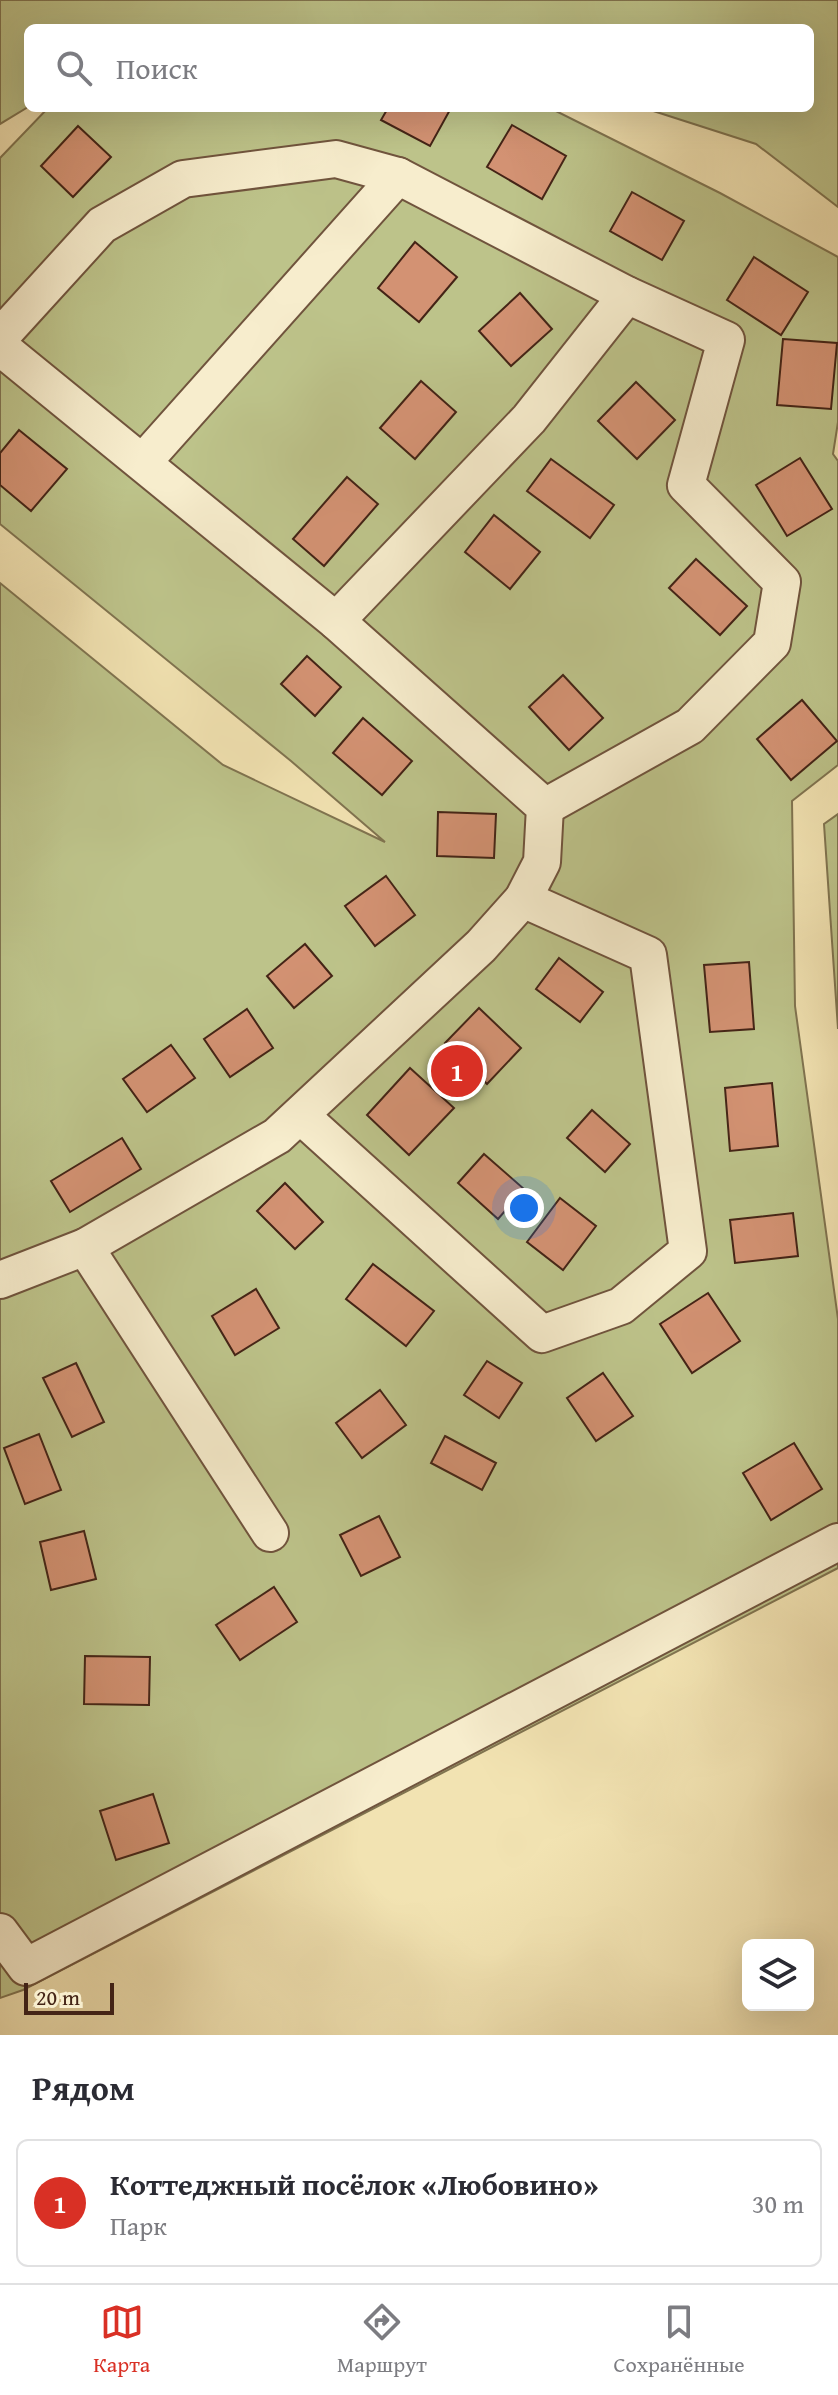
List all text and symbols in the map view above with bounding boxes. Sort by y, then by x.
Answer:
search box [24,24,814,112]
icon: search [52,46,96,90]
text: Поиск [116,46,198,90]
pin: 1 [431,1041,483,1101]
your location [504,1188,544,1228]
map controls [742,1939,814,2011]
button: layers [742,1939,814,2011]
scale bar [24,1979,114,2015]
text: 20 m [36,1981,80,2013]
text: Рядом [32,2063,135,2112]
text: Коттеджный посёлок «Любовино» [110,2162,598,2206]
text: 1 [53,2184,67,2223]
text: 30 m [752,2184,804,2223]
text: Парк [110,2206,167,2245]
tab: Карта [93,2300,150,2380]
tab: Маршрут [337,2300,427,2380]
tab: Сохранённые [614,2300,745,2380]

